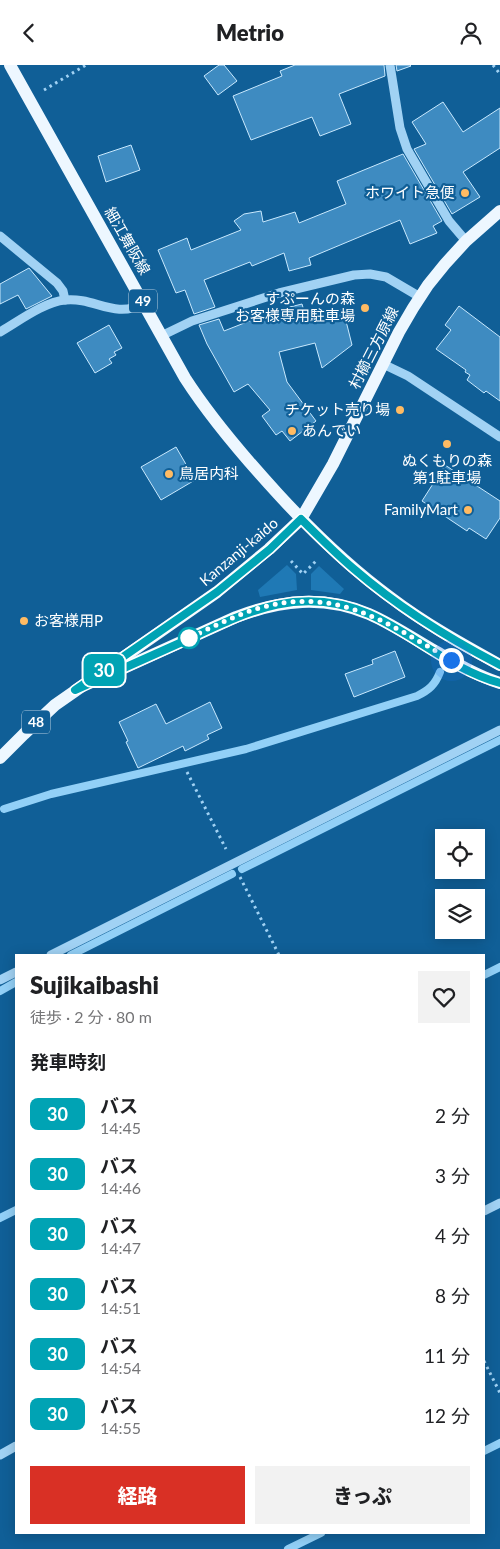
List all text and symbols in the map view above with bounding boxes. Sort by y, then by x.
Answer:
icon: back [15,19,43,47]
text: Metrio [216,19,284,46]
icon: person [457,19,485,47]
place label: ホワイト急便 [365,183,455,201]
marker: ホワイト急便 [459,187,471,199]
street label: 細江舞阪線 [101,204,154,277]
place label: すぷーんの森 お客様専用駐車場 [235,289,355,324]
road number: 49 [129,290,157,313]
marker: すぷーんの森 お客様専用駐車場 [359,302,371,314]
street label: 村櫛三方原線 [345,303,402,392]
place label: チケット売り場 [285,400,390,418]
marker: チケット売り場 [394,404,406,416]
place label: あんでい [302,421,361,439]
marker: あんでい [286,425,298,437]
marker: ぬくもりの森 第1駐車場 [441,438,453,450]
place label: ぬくもりの森 第1駐車場 [402,451,492,486]
place label: 鳥居内科 [179,464,239,482]
marker: 鳥居内科 [163,468,175,480]
place label: FamilyMart [384,500,459,518]
marker: FamilyMart [462,504,474,516]
street label: Kanzanji-kaido [196,513,281,589]
place label: お客様用P [34,611,103,629]
marker: お客様用P [18,615,30,627]
unlabelled marker [178,627,200,649]
your location [439,648,464,673]
line badge: 30 [82,654,126,686]
text: 30 [94,659,114,681]
road number: 48 [22,711,50,734]
map controls [435,829,485,939]
button: locate [435,829,485,879]
button: layers [435,889,485,939]
text: Sujikaibashi [30,970,159,999]
button: heart [418,971,470,1023]
text: 徒歩 · 2 分 · 80 m [30,1007,152,1026]
text: 発車時刻 [30,1050,106,1073]
text: バス [100,1094,138,1117]
text: 30 [47,1103,68,1125]
text: 2 分 [435,1104,470,1127]
text: 14:45 [100,1118,141,1137]
text: バス [100,1154,138,1177]
text: 30 [47,1163,68,1185]
text: 3 分 [435,1164,470,1187]
text: 14:46 [100,1178,141,1197]
text: バス [100,1214,138,1237]
text: 30 [47,1223,68,1245]
text: 4 分 [435,1224,470,1247]
text: 14:47 [100,1238,141,1257]
text: バス [100,1274,138,1297]
text: 30 [47,1283,68,1305]
text: 8 分 [435,1284,470,1307]
text: 14:51 [100,1298,141,1317]
text: バス [100,1334,138,1357]
text: 30 [47,1343,68,1365]
text: 11 分 [424,1344,470,1367]
text: 14:54 [100,1358,141,1377]
text: バス [100,1394,138,1417]
text: 30 [47,1403,68,1425]
text: 12 分 [424,1404,470,1427]
text: 14:55 [100,1418,141,1437]
button: 経路 [30,1466,245,1524]
button: きっぷ [255,1466,470,1524]

